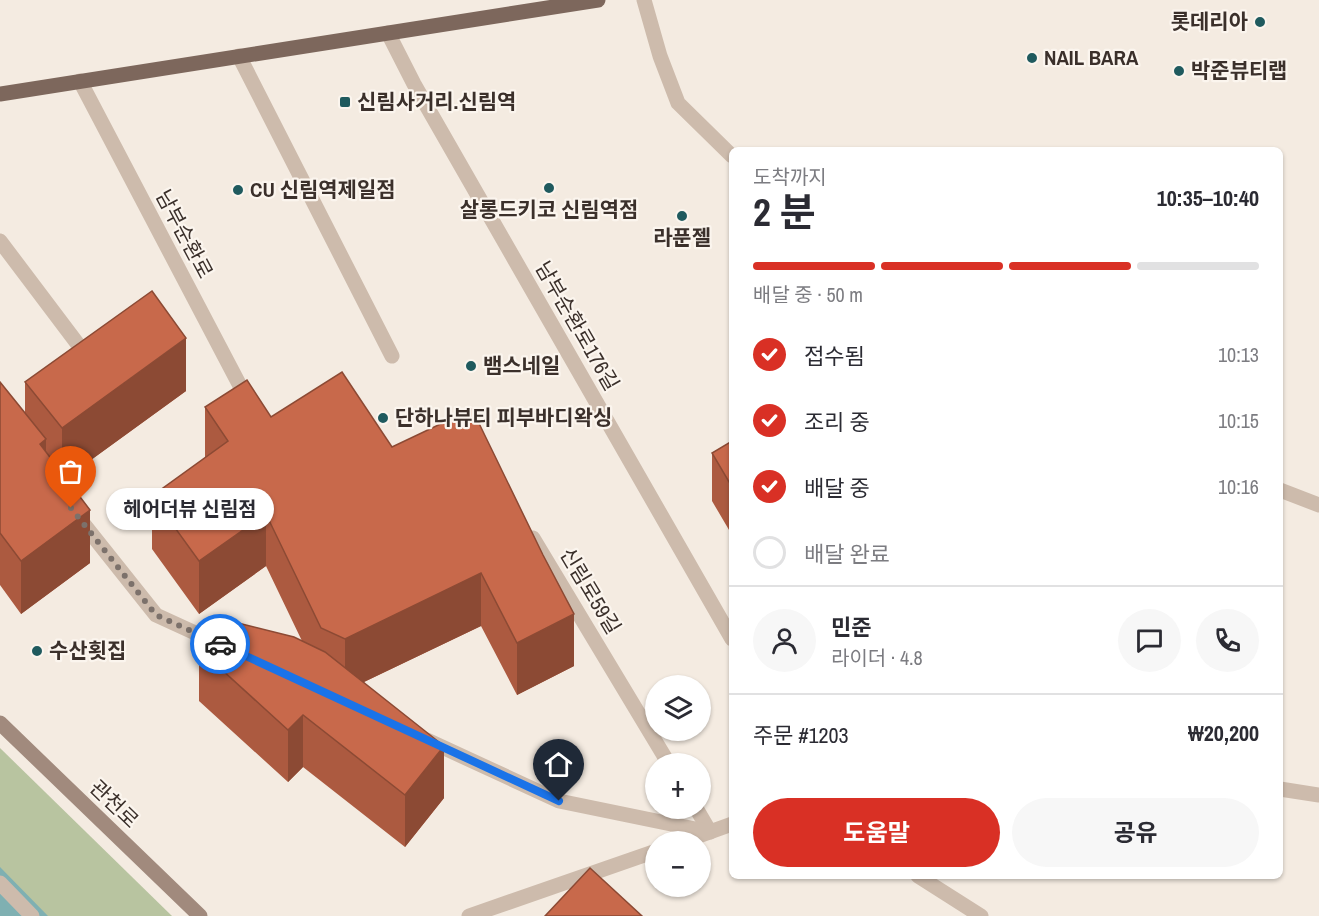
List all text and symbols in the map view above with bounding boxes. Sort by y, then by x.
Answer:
place label: 롯데리아 [1171,7,1248,36]
marker: 롯데리아 [1253,15,1267,29]
place label: NAIL BARA [1044,43,1139,72]
marker: NAIL BARA [1025,51,1039,65]
place label: 박준뷰티랩 [1191,56,1288,85]
marker: 박준뷰티랩 [1172,64,1186,78]
place label: 신림사거리.신림역 [357,87,516,116]
marker: 신림사거리.신림역 [338,95,352,109]
text: 도착까지 [753,163,827,190]
place label: CU 신림역제일점 [250,175,396,204]
marker: 살롱드키코 신림역점 [542,181,556,195]
marker: CU 신림역제일점 [231,183,245,197]
text: 10:35–10:40 [1157,183,1259,213]
street label: 남부순환로 [149,184,220,283]
text: 2 분 [753,186,816,238]
place label: 살롱드키코 신림역점 [460,195,638,224]
marker: 라푼젤 [675,209,689,223]
place label: 라푼젤 [653,223,711,252]
street label: 남부순환로176길 [529,256,626,396]
text: 배달 중 · 50 m [753,281,863,308]
icon: check [753,338,786,371]
text: 접수됨 [804,341,865,371]
text: 10:13 [1218,341,1259,368]
place label: 뱀스네일 [483,351,560,380]
marker: 뱀스네일 [464,359,478,373]
place label: 단하나뷰티 피부바디왁싱 [395,403,612,432]
icon: check [753,404,786,437]
text: 조리 중 [804,407,870,437]
text: 10:15 [1218,407,1259,434]
marker: 단하나뷰티 피부바디왁싱 [376,411,390,425]
pin [45,446,96,508]
icon: bag [54,455,87,488]
icon: check [753,470,786,503]
text: 배달 중 [804,473,870,503]
text: 10:16 [1218,473,1259,500]
callout: 헤어더뷰 신림점 [107,487,275,529]
text: 헤어더뷰 신림점 [123,495,257,522]
text: 배달 완료 [804,539,890,569]
street label: 신림로59길 [553,542,628,640]
button: person [753,609,816,672]
button: chat [1118,609,1181,672]
button: phone [1196,609,1259,672]
text: 민준 [831,612,871,642]
courier [190,614,250,674]
icon: car [204,628,237,661]
place label: 수산횟집 [49,636,126,665]
marker: 수산횟집 [30,644,44,658]
text: 라이더 · 4.8 [831,644,923,671]
map controls [645,675,711,897]
button: layers [645,675,711,741]
text: ₩20,200 [1188,718,1259,748]
text: 주문 #1203 [753,720,849,750]
pin [533,739,584,801]
icon: home [542,748,575,781]
button: + [645,753,711,819]
street label: 관천로 [83,773,145,834]
button: 도움말 [753,798,1000,867]
button: 공유 [1012,798,1259,867]
button: − [645,831,711,897]

